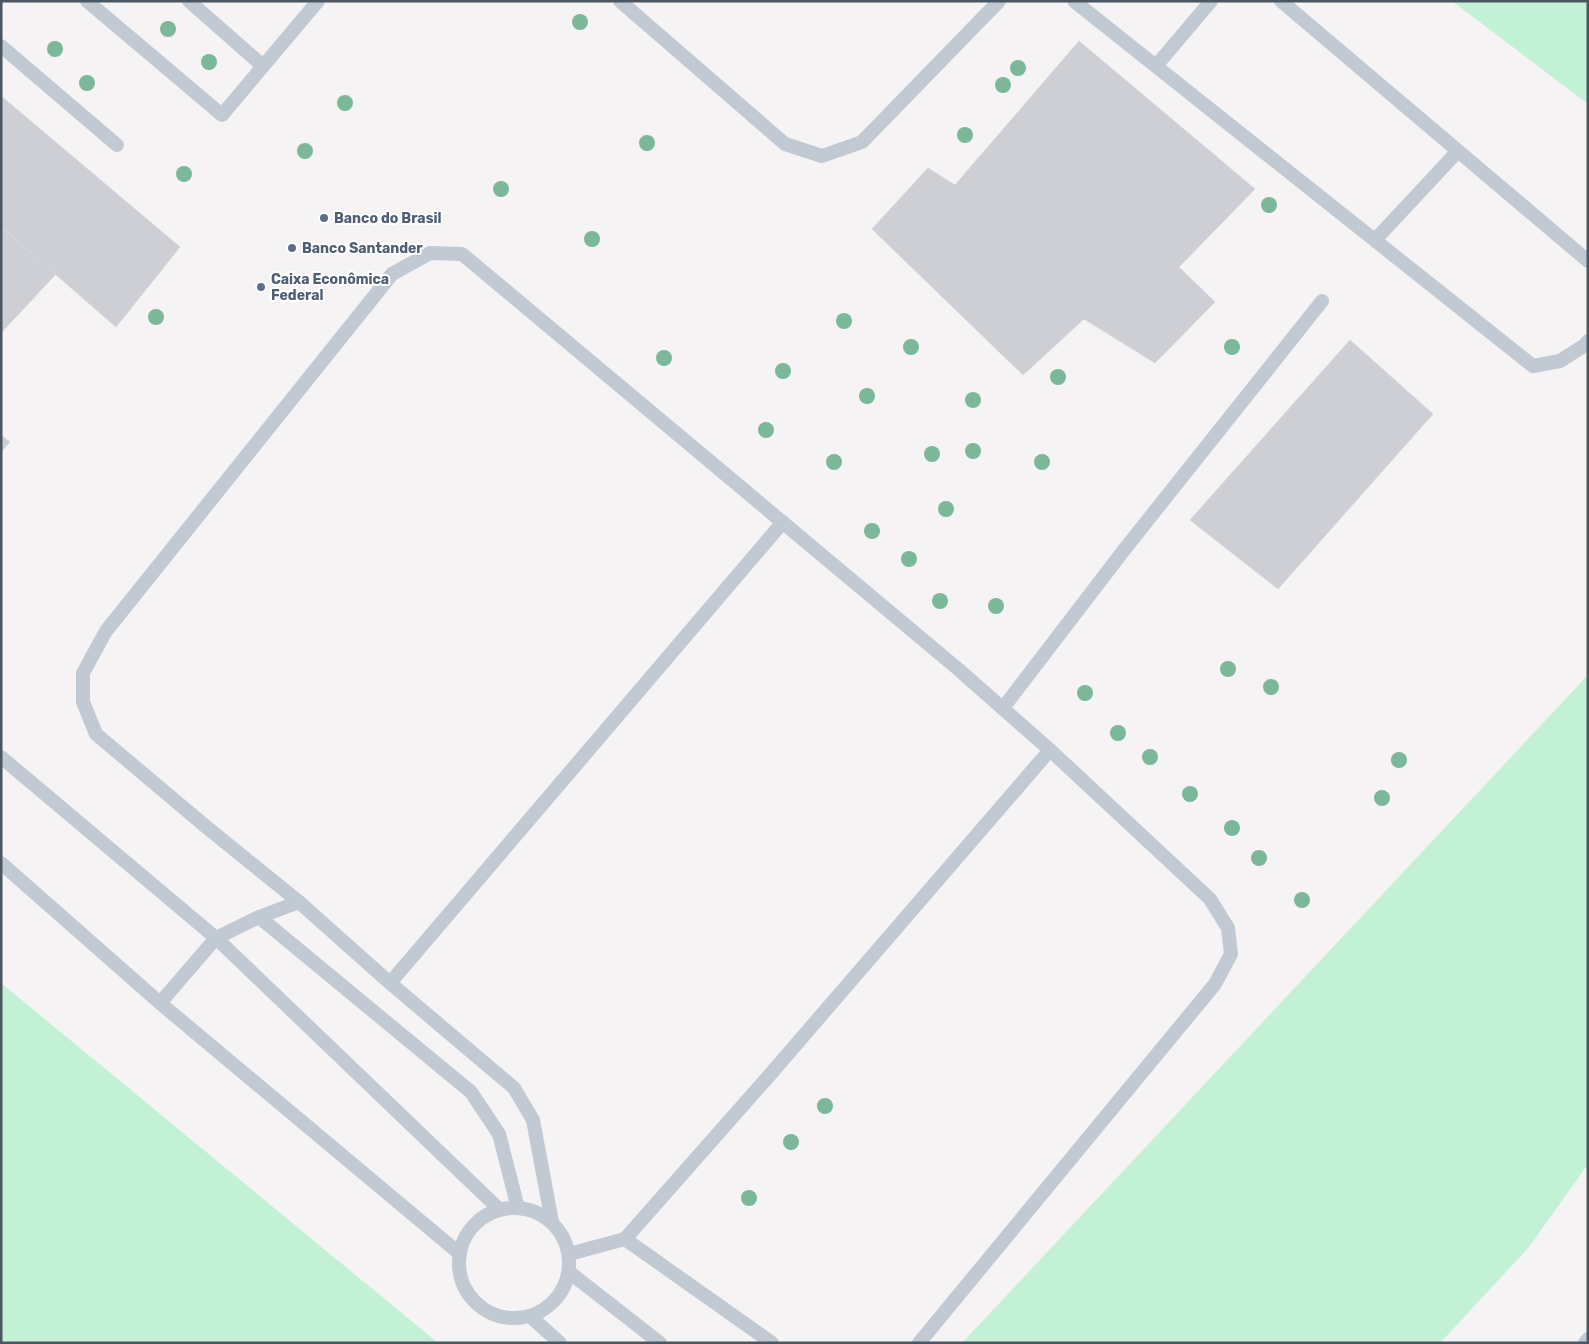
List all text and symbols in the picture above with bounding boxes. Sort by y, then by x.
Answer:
place label: Banco do Brasil [334,210,441,227]
marker: Banco do Brasil [318,212,330,224]
place label: Banco Santander [302,240,423,257]
marker: Banco Santander [286,242,298,254]
place label: Caixa Econômica Federal [271,271,389,304]
marker: Caixa Econômica Federal [255,281,267,293]

